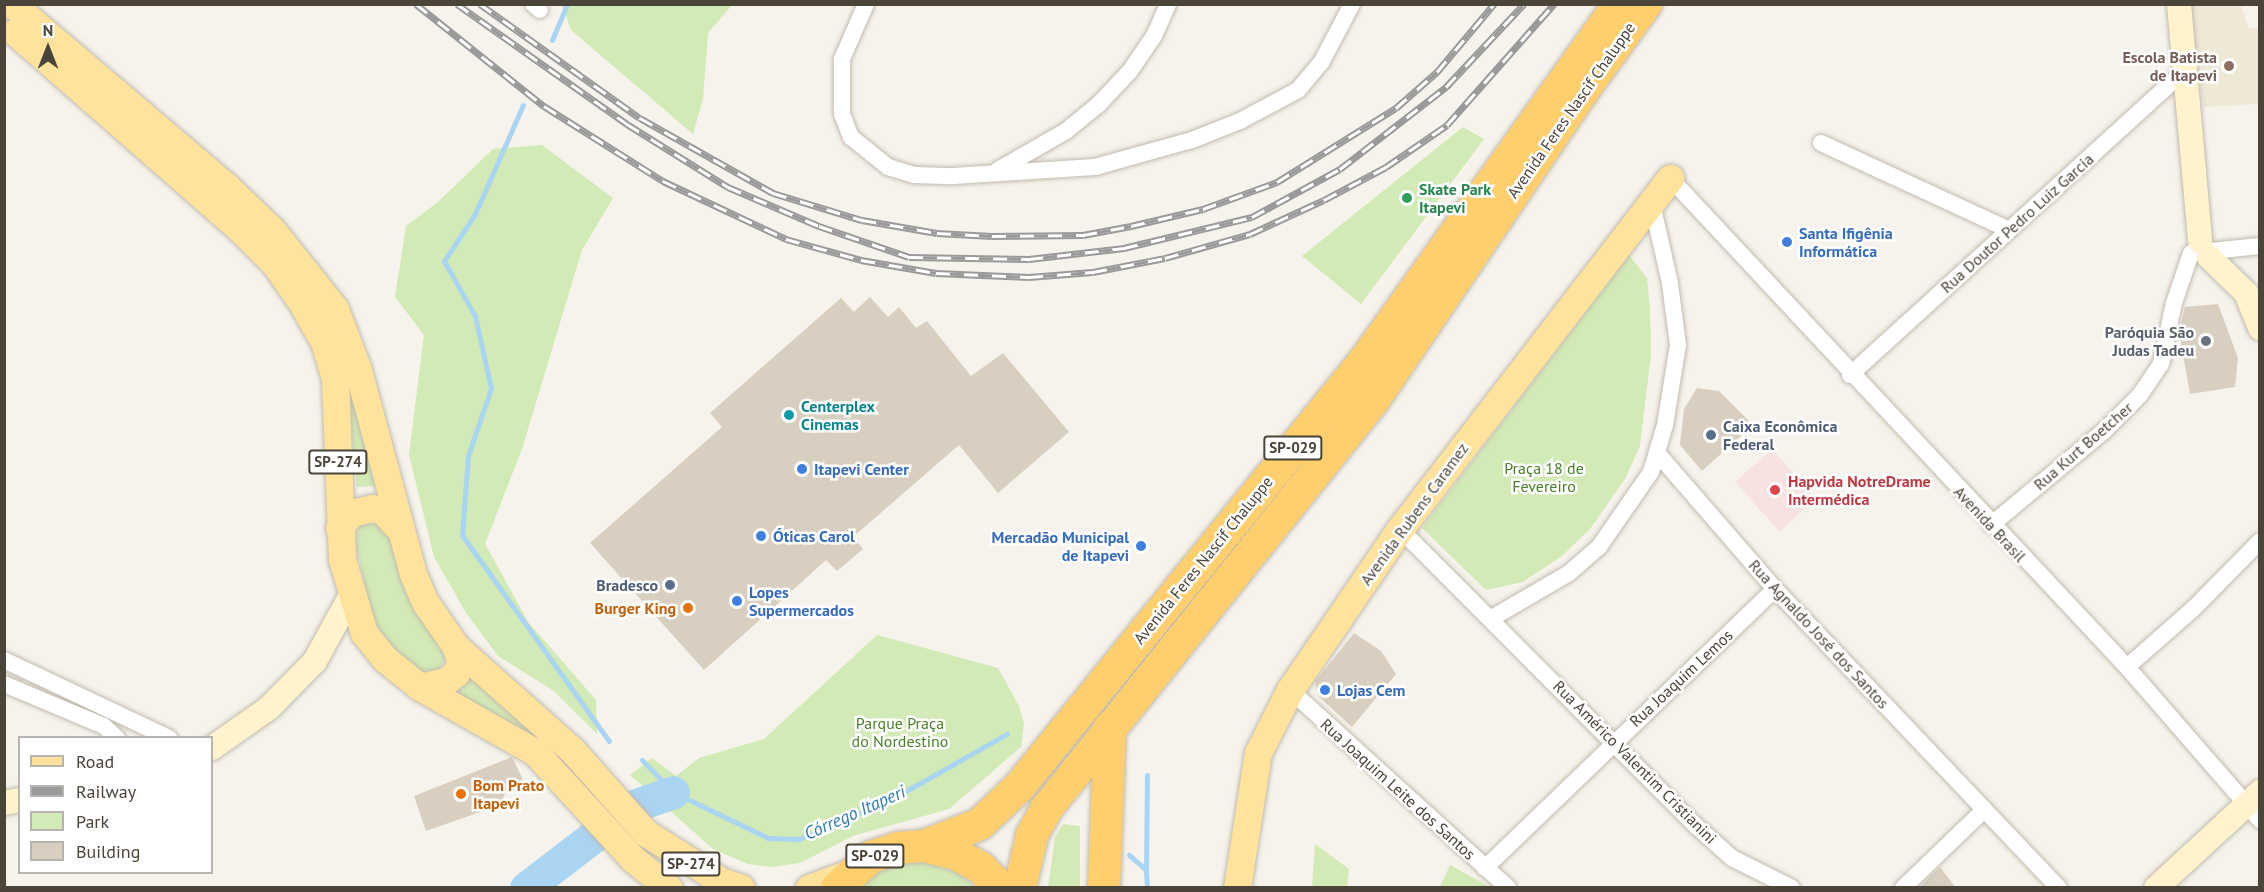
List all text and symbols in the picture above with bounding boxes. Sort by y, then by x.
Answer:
north arrow [18,18,78,78]
street label: Avenida Feres Nascif Chaluppe [1503,18,1639,202]
text: N [43,20,53,40]
place label: Escola Batista de Itapevi [2122,47,2217,85]
marker: Escola Batista de Itapevi [2222,59,2236,73]
street label: Rua Doutor Pedro Luiz Garcia [1936,149,2098,297]
place label: Skate Park Itapevi [1419,179,1491,217]
marker: Skate Park Itapevi [1400,191,1414,205]
place label: Santa Ifigênia Informática [1799,223,1893,261]
marker: Santa Ifigênia Informática [1780,235,1794,249]
place label: Paróquia São Judas Tadeu [2105,322,2194,360]
marker: Paróquia São Judas Tadeu [2199,334,2213,348]
place label: Centerplex Cinemas [801,396,875,434]
street label: Rua Kurt Boetcher [2030,398,2136,494]
marker: Centerplex Cinemas [782,408,796,422]
place label: Caixa Econômica Federal [1723,416,1837,454]
marker: Caixa Econômica Federal [1704,428,1718,442]
road number: SP-029 [1263,436,1323,460]
street label: Avenida Rubens Caramez [1356,439,1472,589]
road number: SP-274 [308,450,368,474]
park label: Praça 18 de Fevereiro [1504,458,1584,496]
place label: Itapevi Center [814,459,909,479]
marker: Itapevi Center [795,462,809,476]
place label: Hapvida NotreDrame Intermédica [1788,471,1931,509]
street label: Avenida Feres Nascif Chaluppe [1129,472,1277,648]
marker: Hapvida NotreDrame Intermédica [1766,481,1784,499]
street label: Avenida Brasil [1950,482,2030,566]
place label: Óticas Carol [773,526,855,546]
place label: Mercadão Municipal de Itapevi [991,527,1129,565]
marker: Óticas Carol [754,529,768,543]
marker: Mercadão Municipal de Itapevi [1134,539,1148,553]
street label: Rua Agnaldo José dos Santos [1745,555,1893,713]
place label: Bradesco [596,575,658,595]
marker: Bradesco [663,578,677,592]
place label: Lopes Supermercados [749,582,854,620]
marker: Lopes Supermercados [730,594,744,608]
place label: Burger King [594,598,676,618]
marker: Burger King [681,601,695,615]
street label: Rua Joaquim Lemos [1625,625,1737,731]
street label: Rua Américo Valentim Cristianini [1549,676,1721,848]
place label: Lojas Cem [1337,680,1406,700]
marker: Lojas Cem [1318,683,1332,697]
park label: Parque Praça do Nordestino [852,713,948,751]
street label: Rua Joaquim Leite dos Santos [1317,714,1479,864]
legend [18,736,213,874]
text: Road [76,750,114,773]
place label: Bom Prato Itapevi [473,775,544,813]
text: Railway [76,780,136,803]
water label: Córrego Itaperi [801,781,909,845]
marker: Bom Prato Itapevi [454,787,468,801]
text: Park [76,810,109,833]
text: Building [76,840,140,863]
road number: SP-029 [845,844,905,868]
road number: SP-274 [661,852,721,876]

